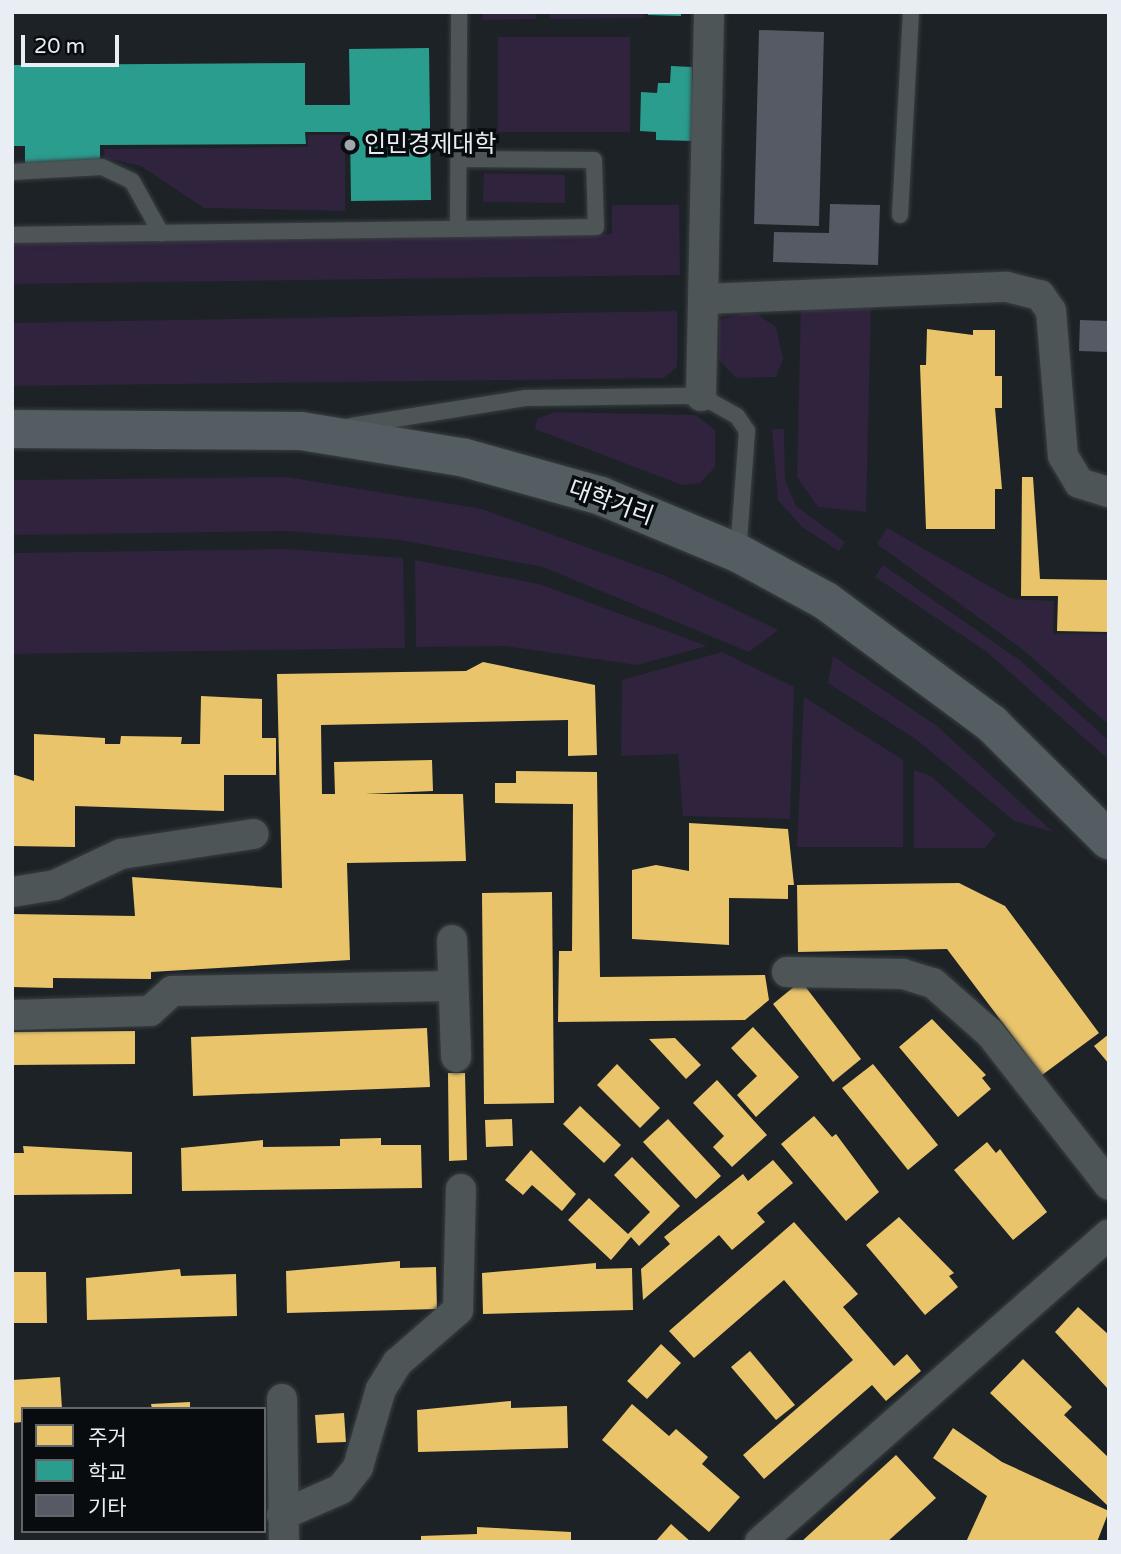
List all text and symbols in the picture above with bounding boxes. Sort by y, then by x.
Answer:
scale bar [24,21,122,65]
text: 20 m [34,34,85,59]
place label: 인민경제대학 [364,131,496,159]
marker: 인민경제대학 [342,137,358,153]
street label: 대학거리 [565,474,657,532]
legend [21,1407,266,1533]
text: 주거 [88,1426,127,1451]
text: 학교 [88,1461,127,1486]
text: 기타 [88,1496,127,1521]

